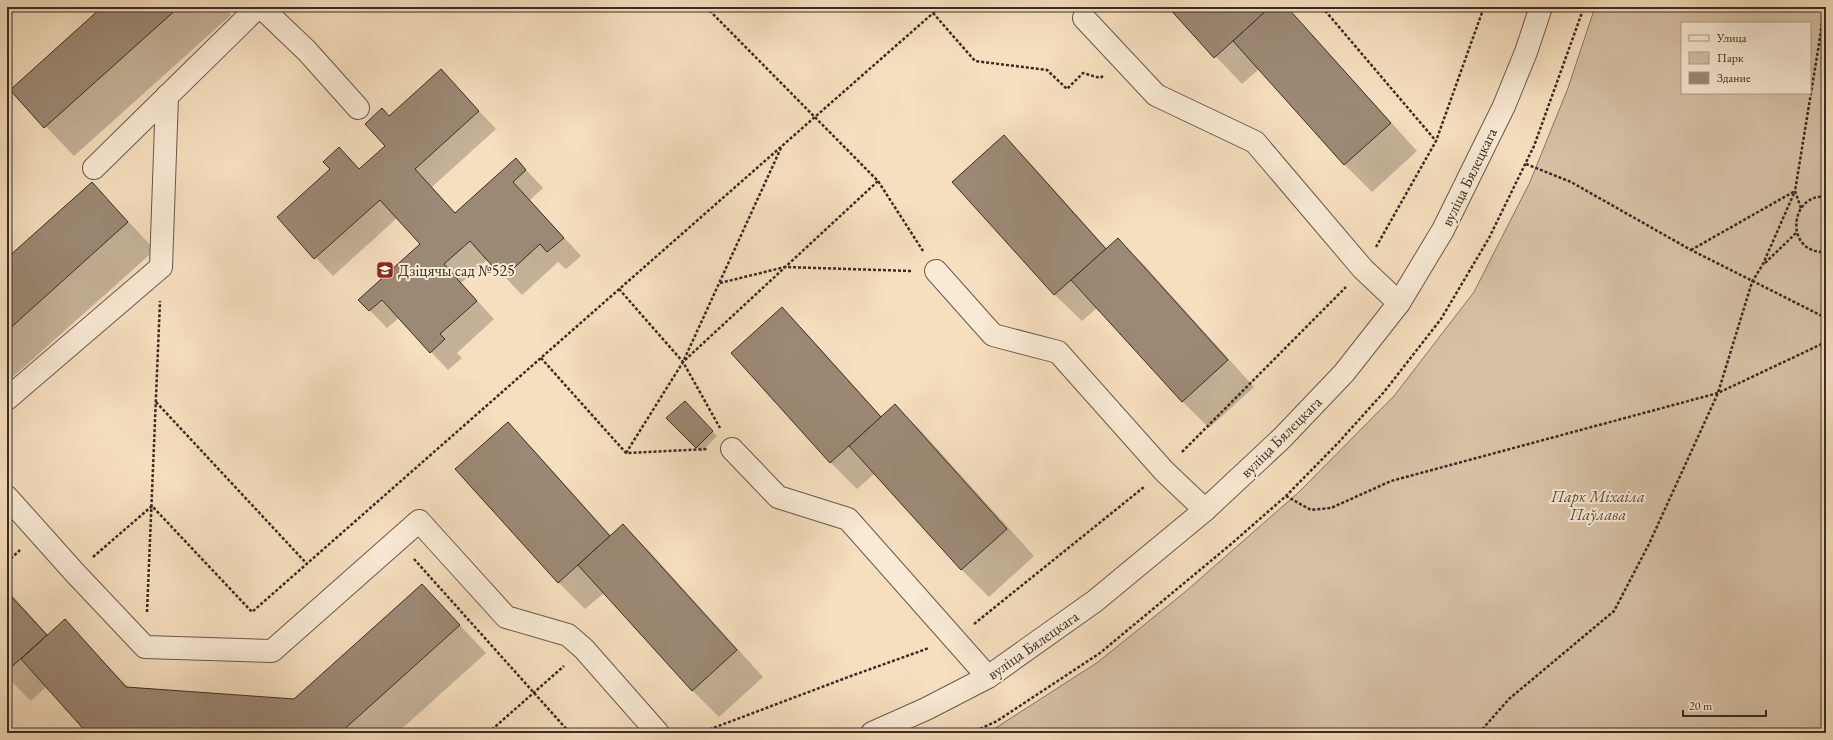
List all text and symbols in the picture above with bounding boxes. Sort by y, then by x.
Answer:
legend [1681,22,1811,94]
text: Улица [1716,30,1747,46]
text: Парк [1717,50,1744,66]
text: Здание [1717,70,1751,86]
street label: вуліца Бялецкага [1436,124,1502,230]
school or university icon: Дзіцячы сад №525 [375,260,395,280]
place label: Дзіцячы сад №525 [398,260,515,281]
street label: вуліца Бялецкага [1236,391,1327,482]
park label: Парк Міхаіла Паўлава [1550,486,1645,525]
street label: вуліца Бялецкага [983,605,1083,684]
scale bar [1683,692,1766,718]
text: 20 m [1689,698,1713,714]

